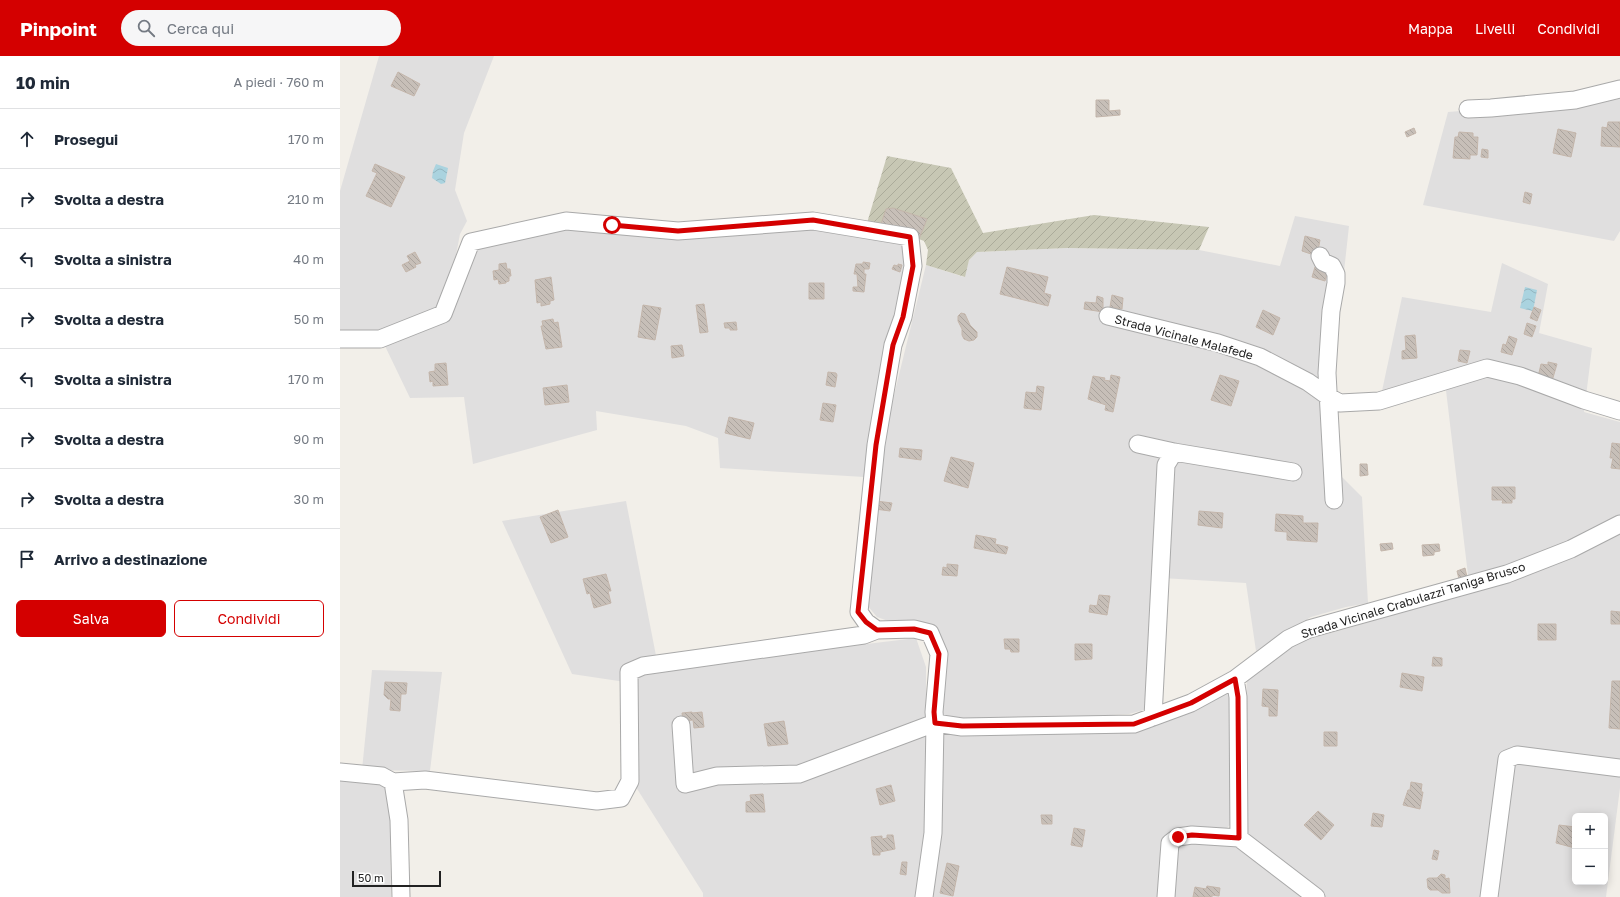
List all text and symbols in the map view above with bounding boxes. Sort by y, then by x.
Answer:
search box [121,10,401,46]
text: Pinpoint [20,17,97,40]
icon: search [135,17,157,39]
text: Cerca qui [167,19,234,37]
text: Mappa [1408,20,1453,37]
text: Livelli [1475,20,1515,37]
text: Condividi [1537,20,1600,37]
text: 10 min [16,72,70,93]
text: A piedi · 760 m [234,74,324,90]
icon: ahead [16,128,38,150]
text: Prosegui [54,130,118,148]
text: 170 m [288,131,324,147]
icon: right [16,188,38,210]
text: Svolta a destra [54,190,164,208]
text: 210 m [287,191,324,207]
route start [603,216,621,234]
icon: left [16,248,38,270]
text: Svolta a sinistra [54,250,172,268]
text: 40 m [293,251,324,267]
icon: right [16,308,38,330]
text: Svolta a destra [54,310,164,328]
text: 50 m [294,311,324,327]
street label: Strada Vicinale Malafede [1113,311,1255,363]
icon: left [16,368,38,390]
text: Svolta a sinistra [54,370,172,388]
text: 170 m [288,371,324,387]
icon: right [16,428,38,450]
text: Svolta a destra [54,430,164,448]
text: 90 m [293,431,324,447]
icon: right [16,488,38,510]
text: Svolta a destra [54,490,164,508]
text: 30 m [294,491,324,507]
icon: arrive [16,548,38,570]
text: Arrivo a destinazione [54,550,207,568]
street label: Strada Vicinale Crabulazzi Taniga Brusco [1299,559,1527,641]
button: Salva [16,600,166,637]
button: Condividi [174,600,324,637]
map controls [1572,813,1608,885]
button: + [1572,813,1608,849]
route end [1169,828,1187,846]
button: − [1572,849,1608,885]
scale bar [352,869,441,888]
text: 50 m [358,871,384,884]

